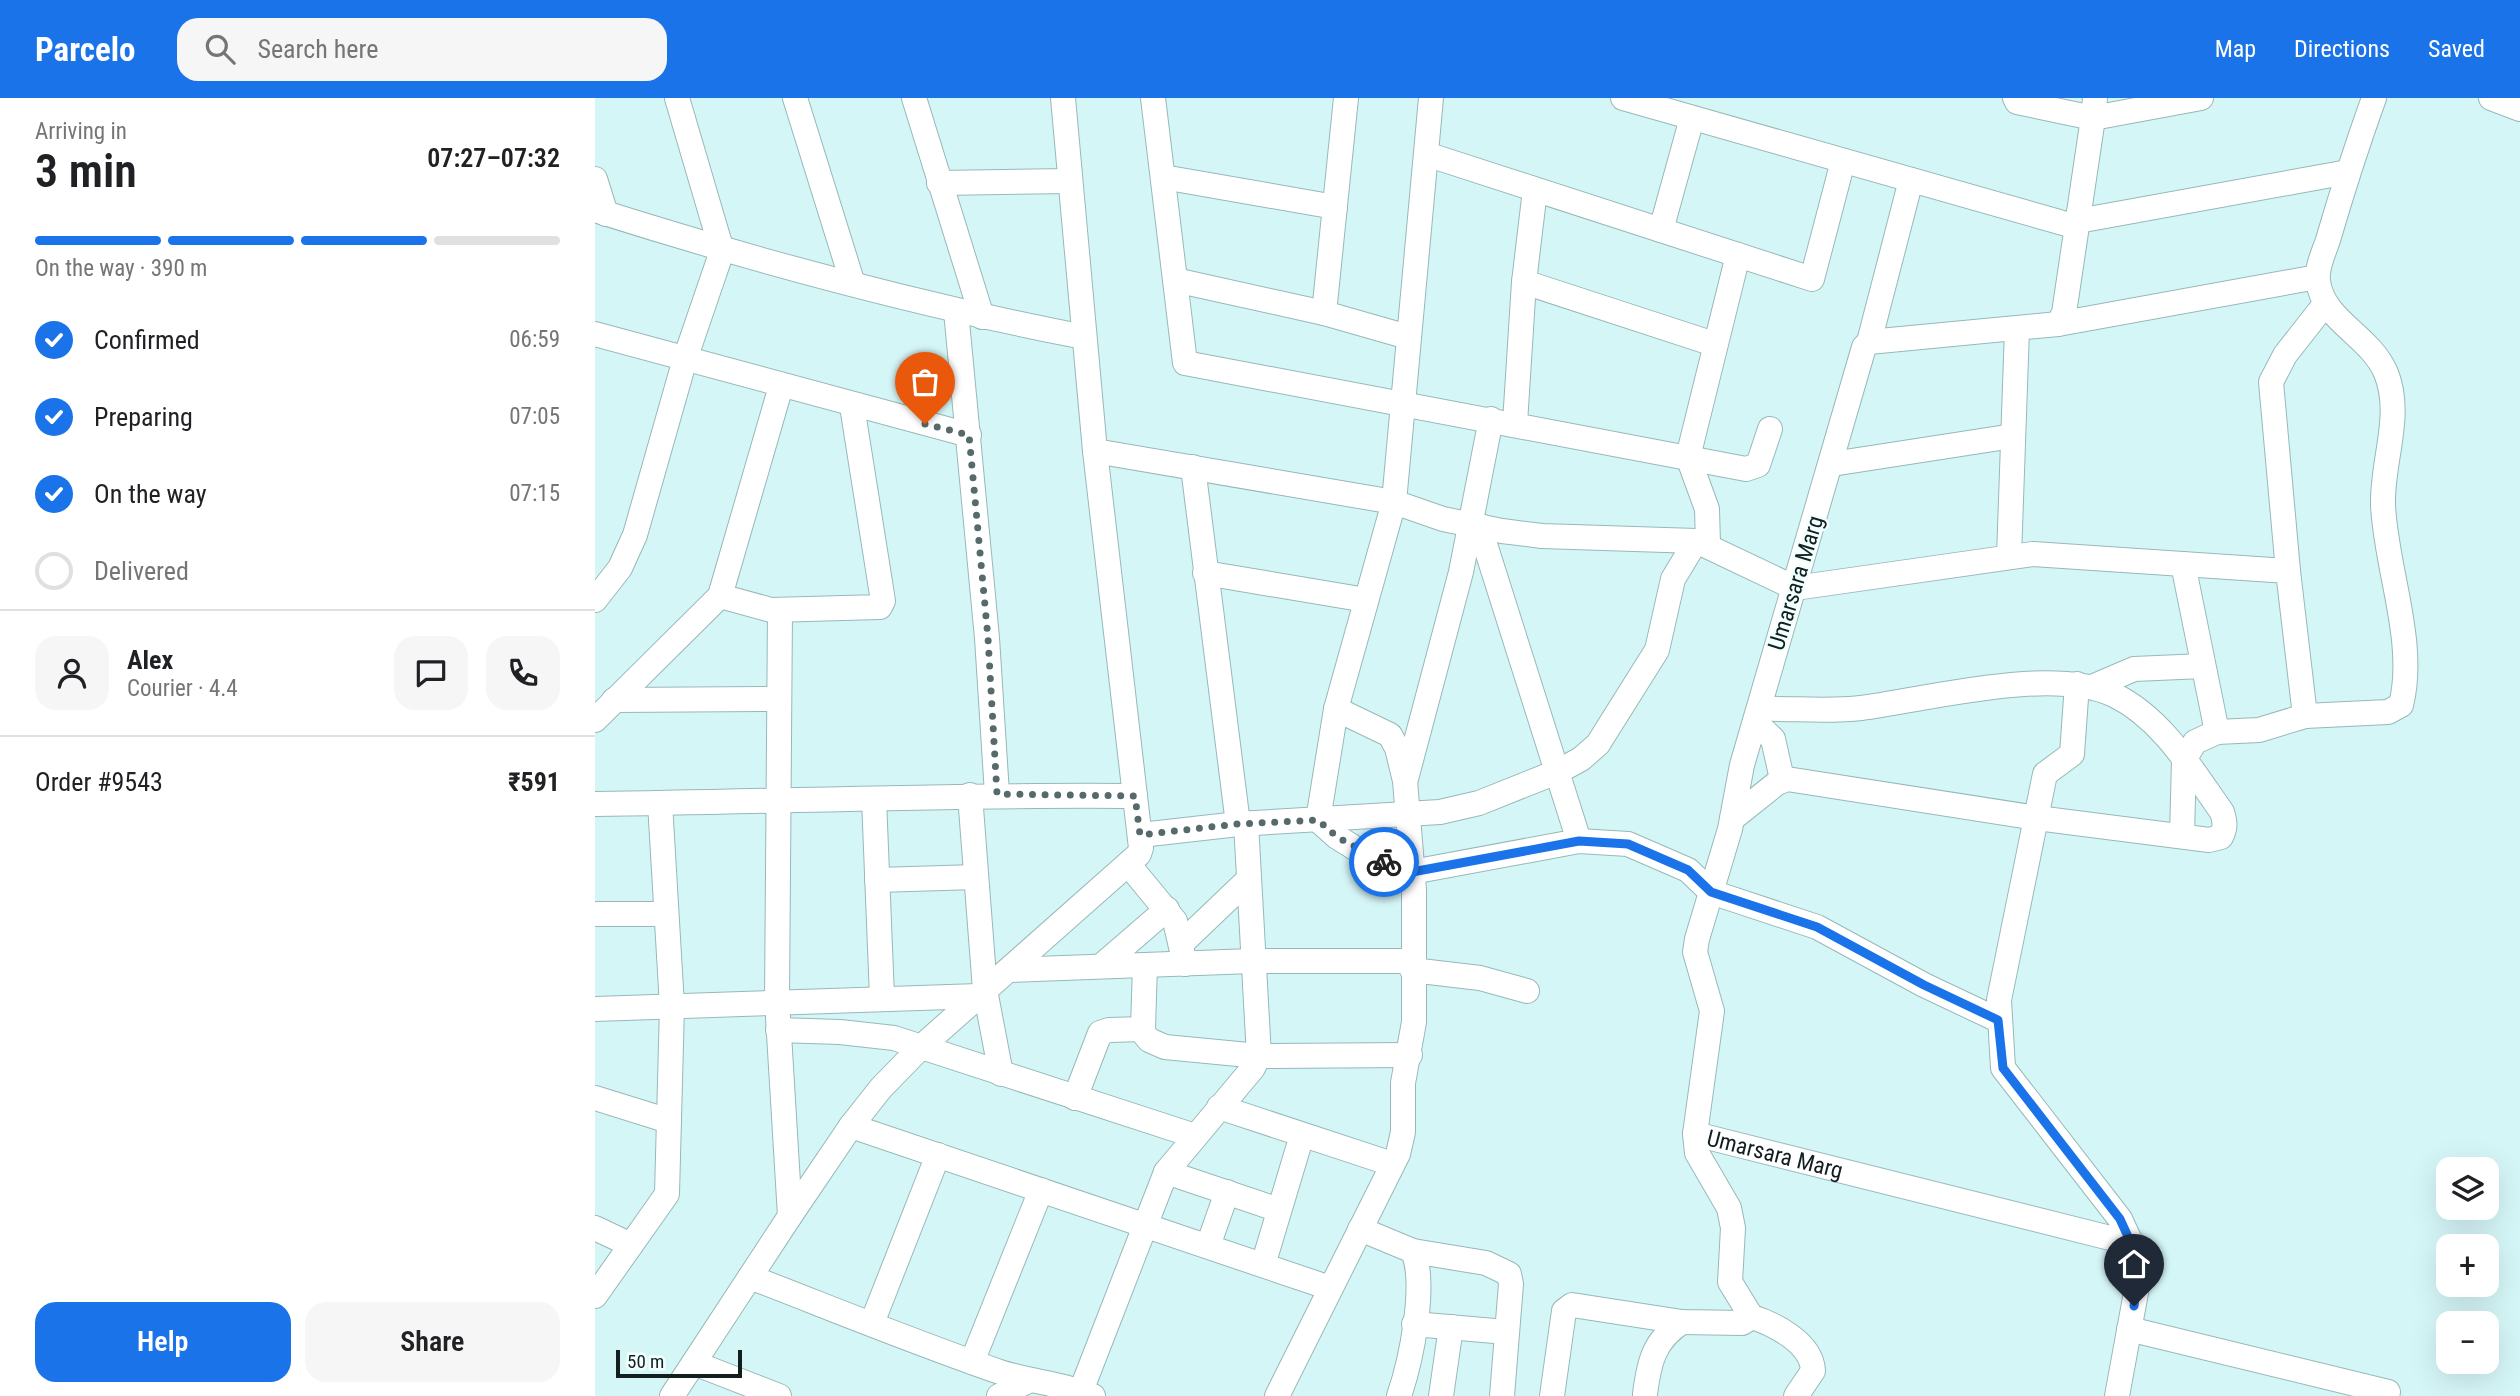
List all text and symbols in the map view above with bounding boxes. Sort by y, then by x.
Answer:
search box [177,18,667,81]
text: Parcelo [35,30,135,69]
icon: search [201,30,239,68]
text: Search here [257,34,378,64]
text: Map [2215,35,2256,63]
text: Directions [2294,35,2390,63]
text: Saved [2428,35,2485,63]
text: Arriving in [35,118,127,145]
text: 07:27–07:32 [427,143,560,173]
text: 3 min [35,144,137,198]
text: On the way · 390 m [35,255,207,282]
icon: check [35,321,73,359]
text: Confirmed [94,325,200,355]
text: 06:59 [509,326,560,353]
pin [895,352,955,424]
icon: bag [906,363,944,401]
icon: check [35,398,73,436]
text: Preparing [94,402,193,432]
text: 07:05 [509,403,560,430]
icon: check [35,475,73,513]
text: On the way [94,479,207,509]
text: 07:15 [509,480,560,507]
street label: Umarsara Marg [1763,513,1829,653]
text: Delivered [94,556,189,586]
button: person [35,636,109,710]
button: chat [394,636,468,710]
button: phone [486,636,560,710]
text: Alex [127,645,173,675]
text: Courier · 4.4 [127,675,238,702]
text: Order #9543 [35,767,163,797]
text: ₹591 [508,767,560,797]
courier [1349,827,1419,897]
icon: bike [1365,843,1403,881]
street label: Umarsara Marg [1704,1124,1846,1184]
map controls [2436,1157,2499,1374]
button: layers [2436,1157,2499,1220]
pin [2104,1234,2164,1306]
button: + [2436,1234,2499,1297]
icon: home [2115,1245,2153,1283]
button: Help [35,1302,291,1382]
button: Share [305,1302,560,1382]
button: − [2436,1311,2499,1374]
scale bar [616,1347,742,1379]
text: 50 m [627,1350,664,1373]

